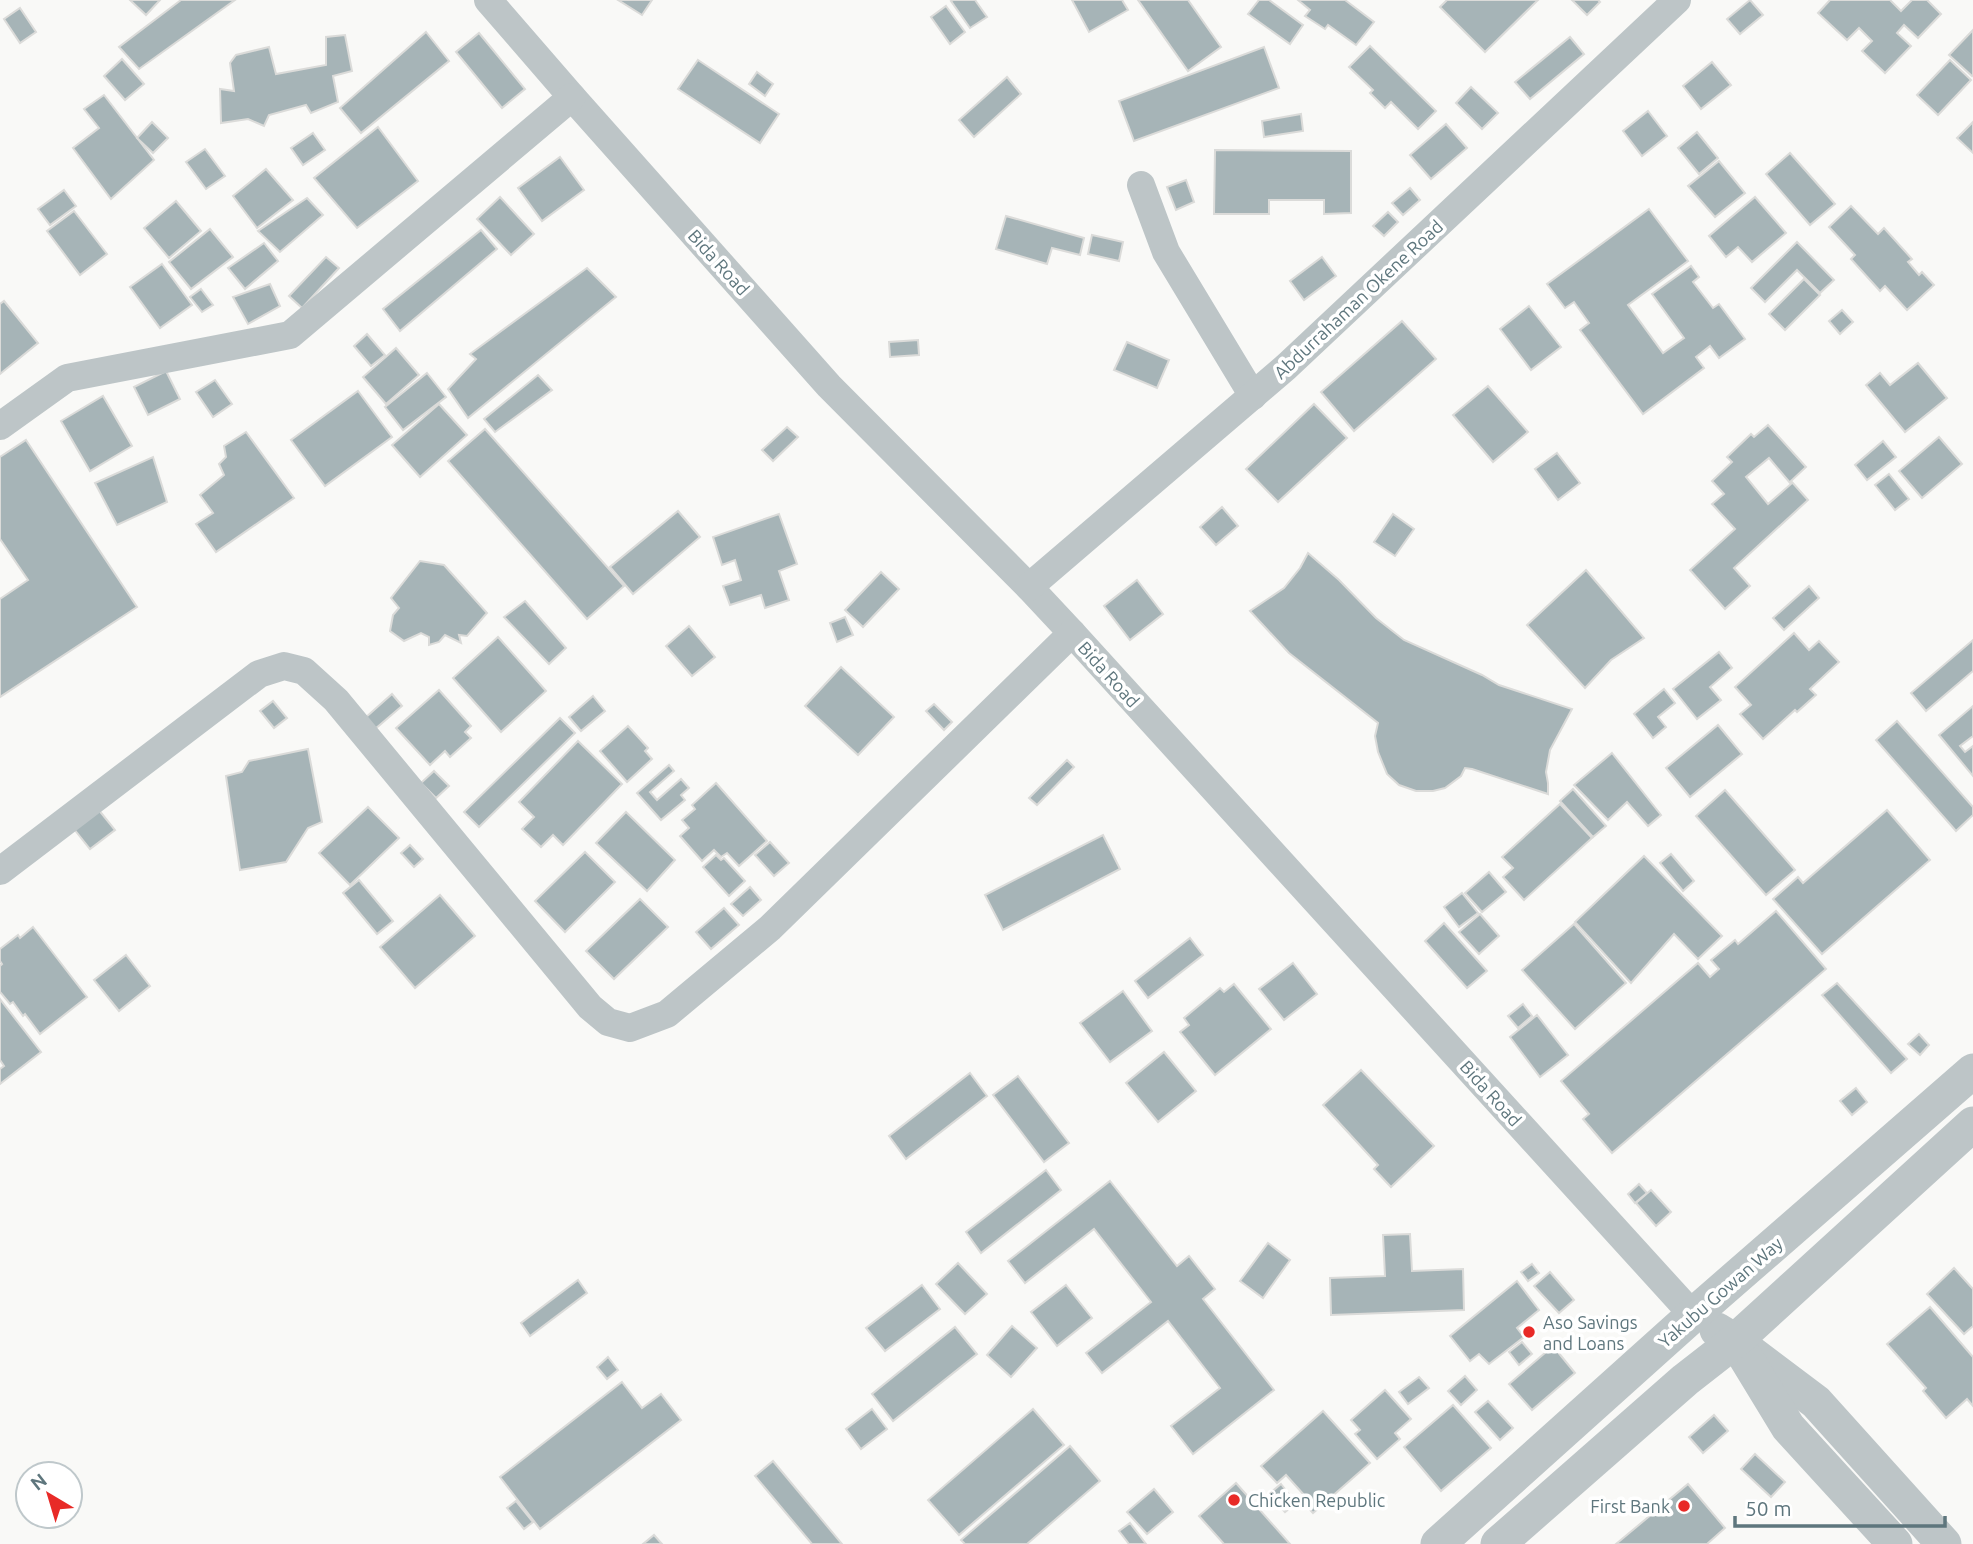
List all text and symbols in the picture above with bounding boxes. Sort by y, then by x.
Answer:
street label: Abdurrahaman Okene Road [1270,216,1446,382]
street label: Bida Road [684,225,754,299]
street label: Bida Road [1074,637,1144,711]
street label: Bida Road [1456,1056,1526,1130]
street label: Yakubu Gowan Way [1654,1233,1786,1351]
place label: Aso Savings and Loans [1543,1312,1638,1353]
marker: Aso Savings and Loans [1521,1324,1537,1340]
north arrow [14,1460,84,1530]
text: N [26,1469,51,1495]
scale bar [1735,1484,1945,1528]
place label: Chicken Republic [1248,1490,1385,1510]
marker: Chicken Republic [1226,1492,1242,1508]
place label: First Bank [1590,1496,1670,1516]
text: 50 m [1745,1496,1792,1520]
marker: First Bank [1676,1498,1692,1514]

